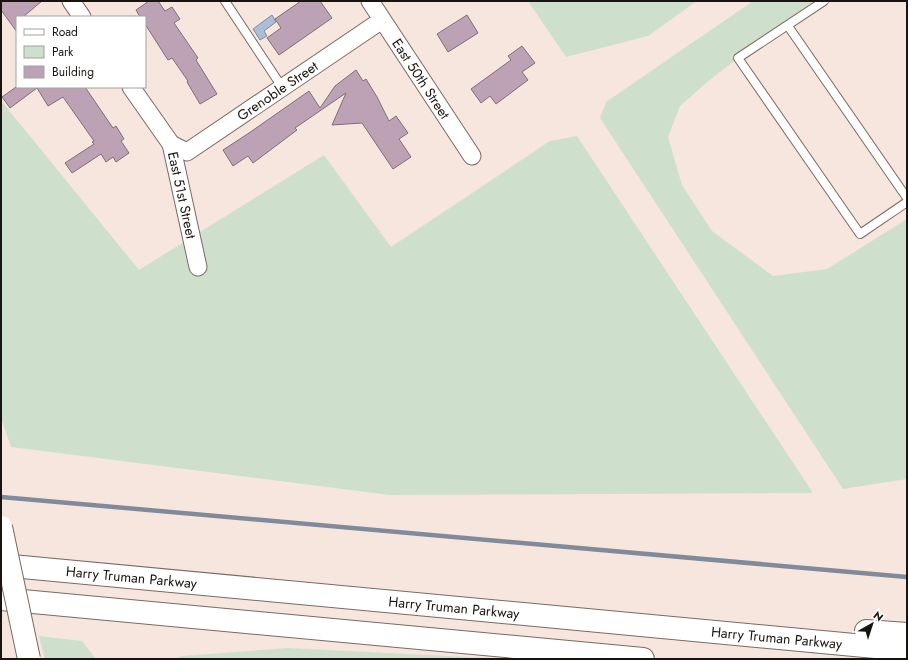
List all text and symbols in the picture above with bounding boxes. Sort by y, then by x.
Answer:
legend [16,16,146,88]
text: Road [52,23,78,41]
street label: East 50th Street [387,35,455,123]
text: Park [52,43,74,61]
street label: Grenoble Street [233,56,322,125]
text: Building [52,63,94,81]
street label: East 51st Street [163,150,202,241]
street label: Harry Truman Parkway [65,561,199,593]
street label: Harry Truman Parkway [388,591,521,624]
north arrow [852,604,892,644]
text: N [870,607,887,625]
street label: Harry Truman Parkway [710,622,844,654]

